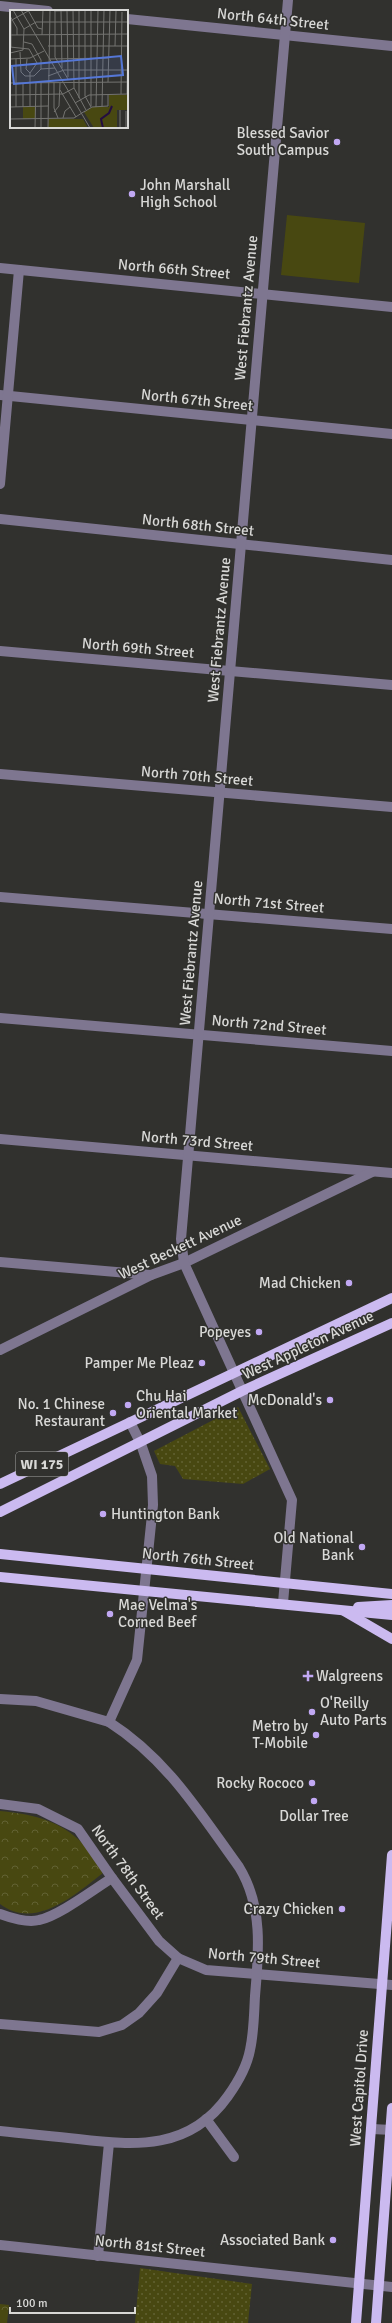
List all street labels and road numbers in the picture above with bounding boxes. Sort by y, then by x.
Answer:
street label: North 64th Street [216,4,330,34]
street label: West Fiebrantz Avenue [231,235,261,381]
street label: North 66th Street [117,255,231,283]
street label: North 67th Street [140,385,254,415]
street label: North 68th Street [141,510,255,540]
street label: West Fiebrantz Avenue [204,557,234,703]
street label: North 69th Street [81,634,195,662]
street label: North 70th Street [140,762,254,790]
street label: West Fiebrantz Avenue [176,880,206,1026]
street label: North 71st Street [213,889,325,917]
street label: North 72nd Street [211,1011,327,1039]
street label: North 73rd Street [140,1127,254,1155]
street label: West Beckett Avenue [116,1211,244,1283]
street label: West Appleton Avenue [239,1307,377,1383]
road number: WI 175 [16,1452,68,1476]
street label: North 76th Street [141,1544,255,1574]
street label: North 78th Street [88,1821,168,1923]
street label: North 79th Street [207,1944,321,1972]
street label: West Capitol Drive [346,2029,372,2147]
street label: North 81st Street [94,2231,206,2261]

